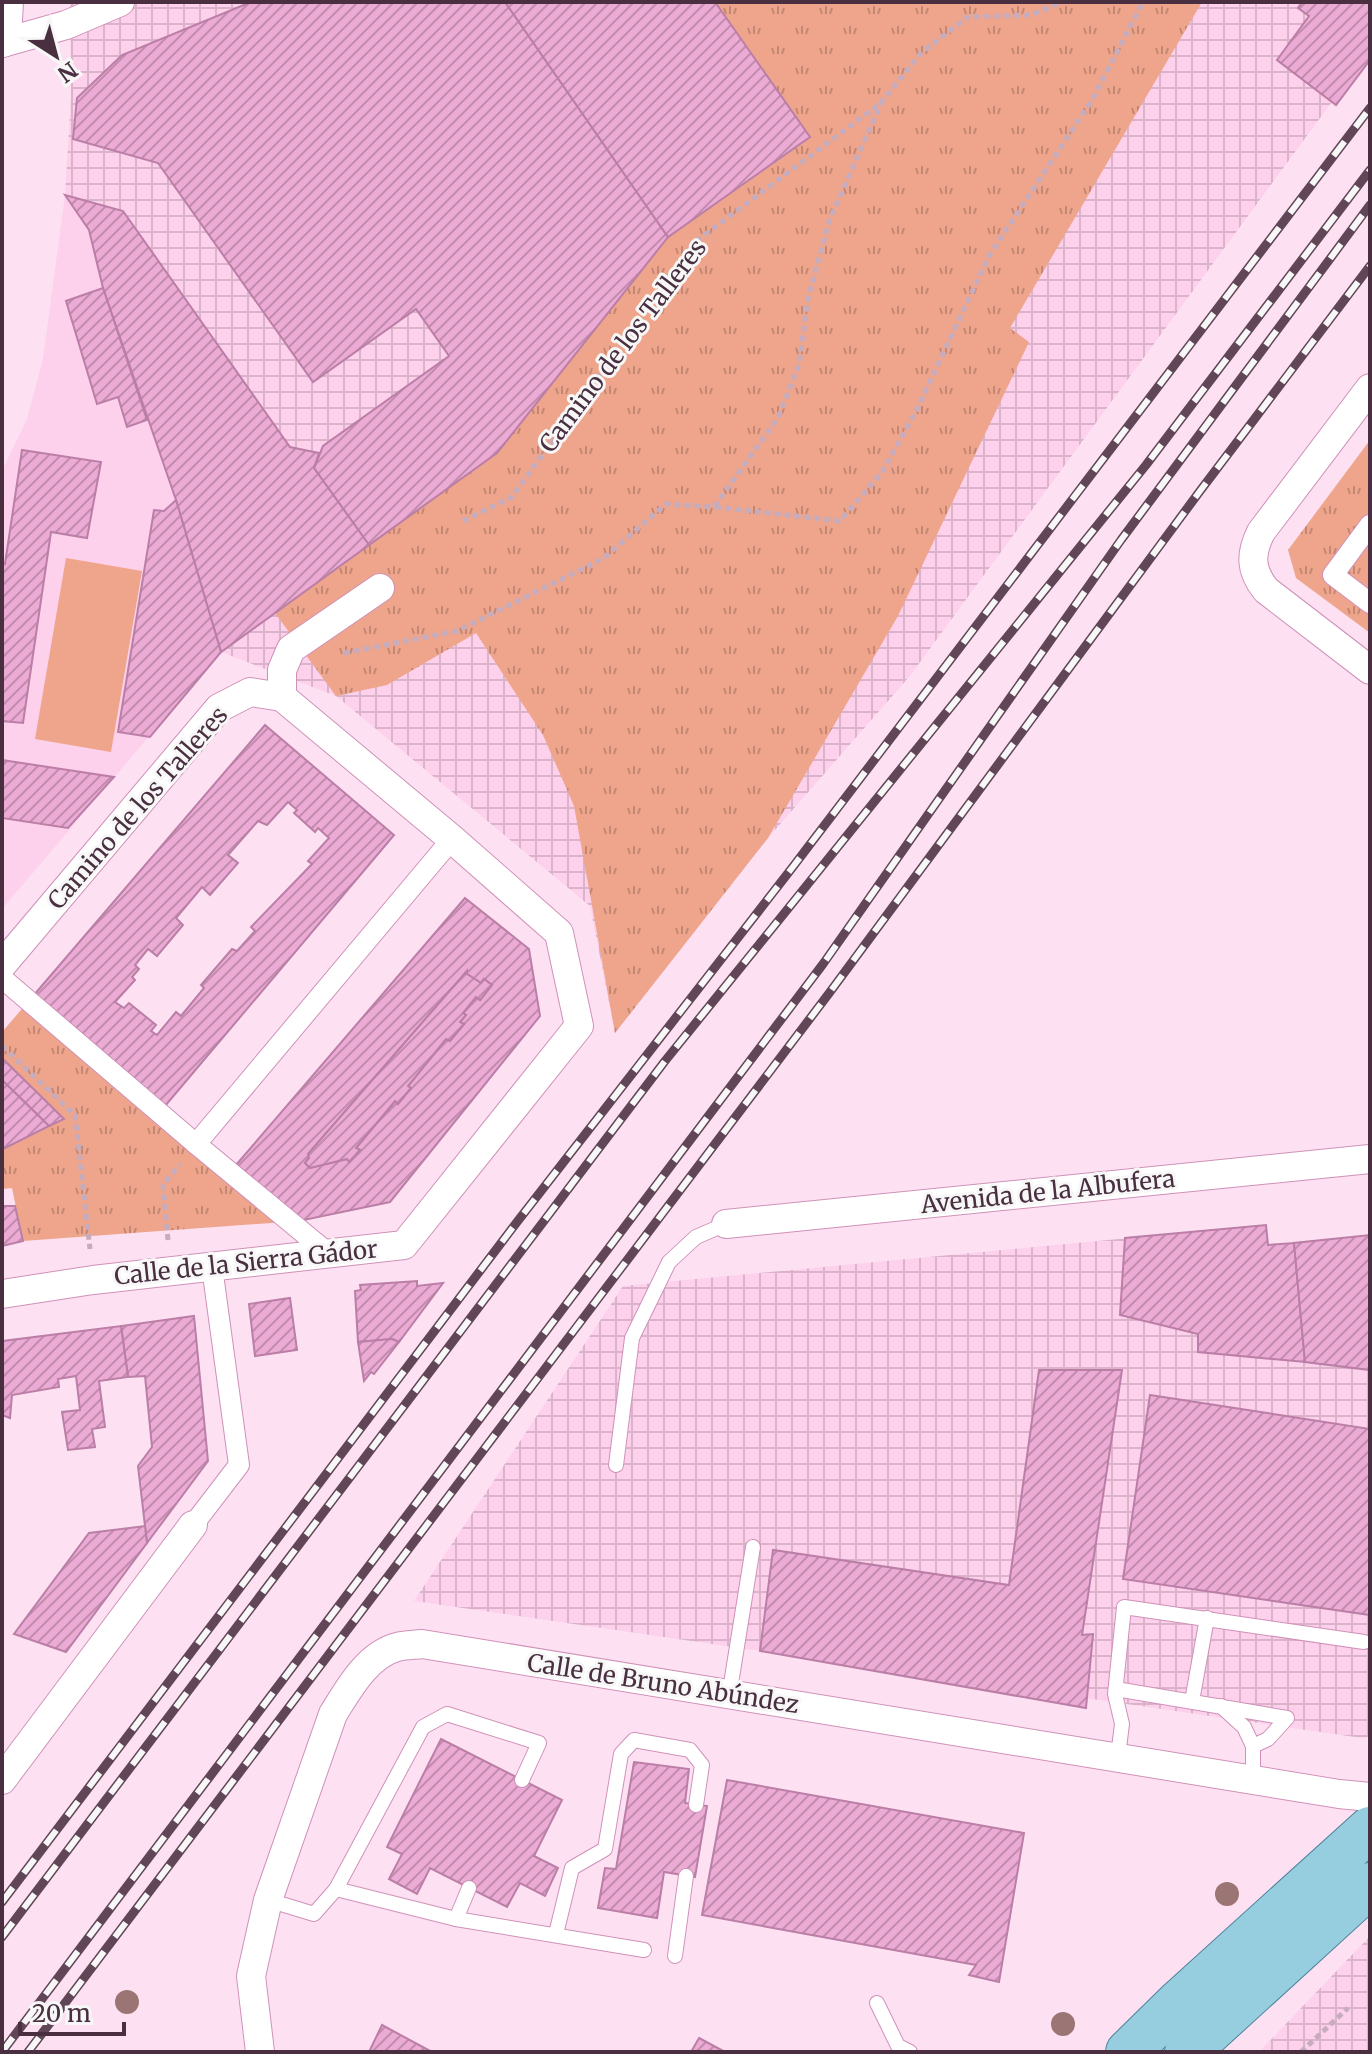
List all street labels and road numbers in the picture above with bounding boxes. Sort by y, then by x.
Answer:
street label: Camino de los Talleres [532,233,713,458]
street label: Camino de los Talleres [41,700,234,916]
street label: Avenida de la Albufera [918,1163,1177,1220]
street label: Calle de la Sierra Gádor [113,1233,379,1292]
street label: Calle de Bruno Abúndez [525,1647,801,1720]

